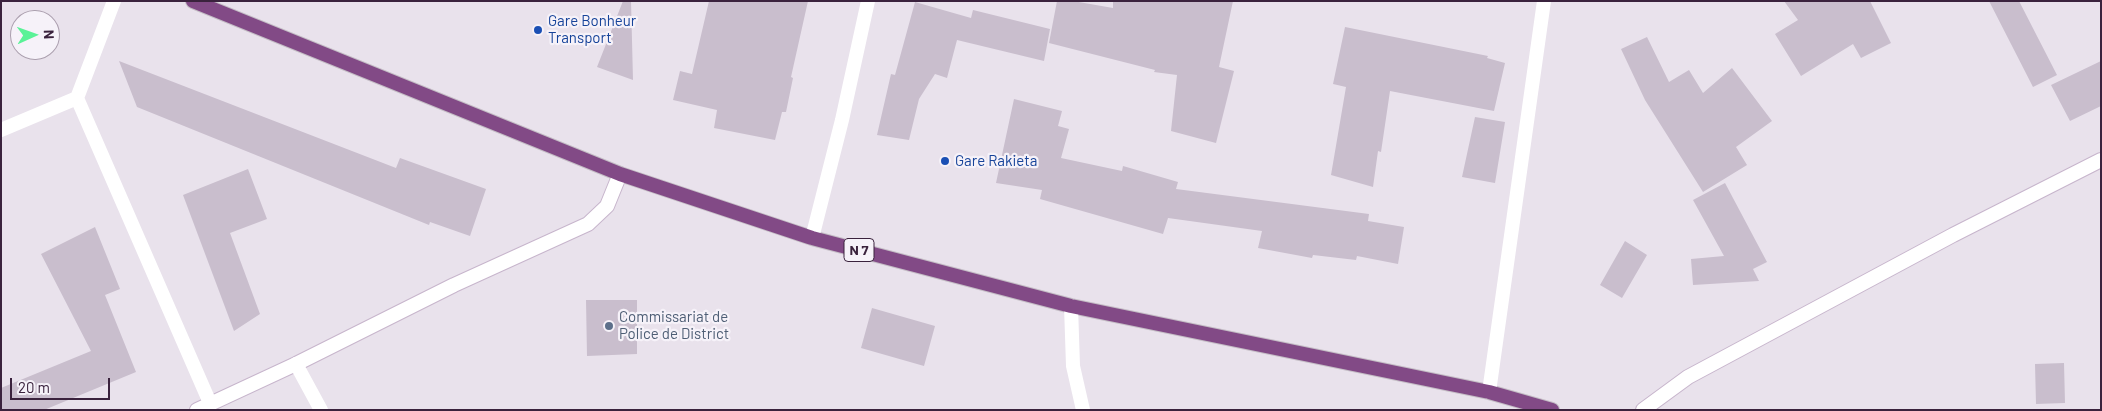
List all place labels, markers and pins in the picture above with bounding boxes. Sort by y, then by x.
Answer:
place label: Gare Bonheur Transport [548,12,636,47]
marker: Gare Bonheur Transport [532,24,544,36]
place label: Gare Rakieta [955,152,1037,170]
marker: Gare Rakieta [939,155,951,167]
place label: Commissariat de Police de District [619,308,729,343]
marker: Commissariat de Police de District [603,320,615,332]

